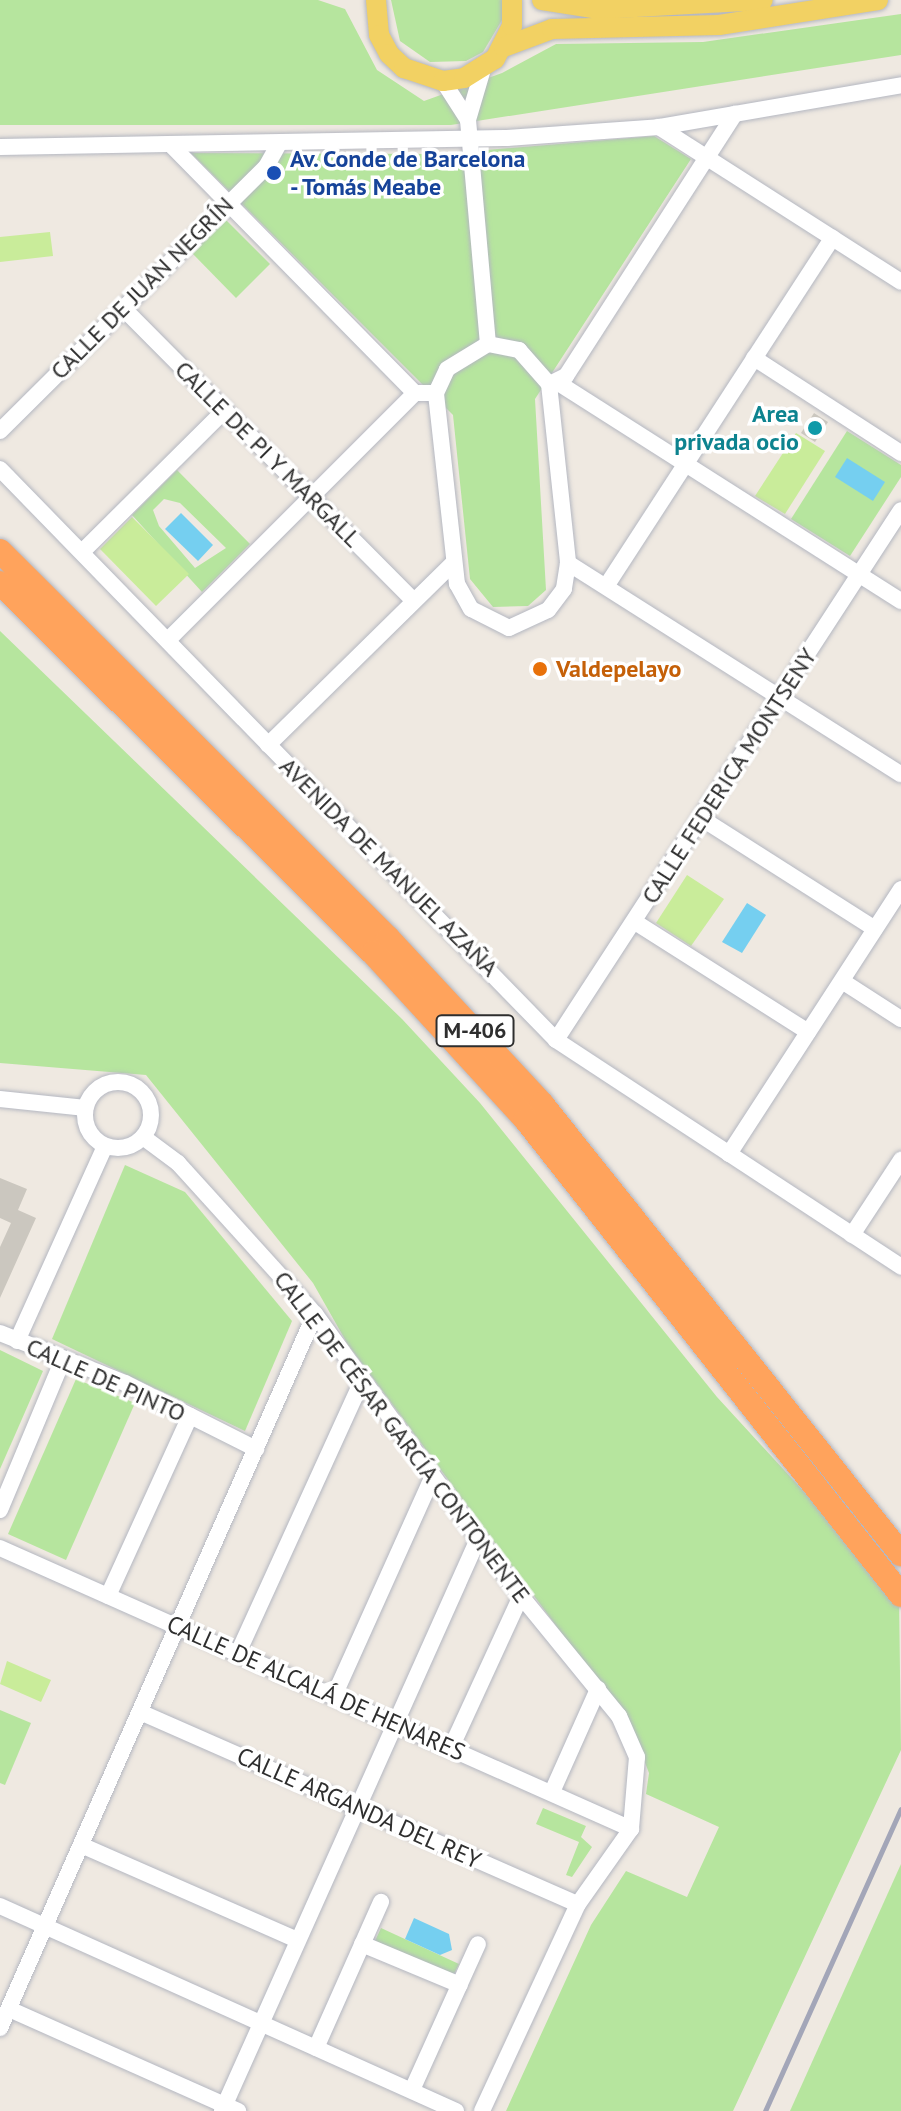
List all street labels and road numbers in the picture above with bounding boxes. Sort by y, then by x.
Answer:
street label: CALLE DE JUAN NEGRÍN [45,191,239,385]
street label: CALLE DE PI Y MARGALL [169,355,367,553]
street label: CALLE FEDERICA MONTSENY [635,642,823,910]
street label: AVENIDA DE MANUEL AZAÑA [273,751,505,983]
road number: M-406 [435,1013,515,1049]
street label: CALLE DE CÉSAR GARCÍA CONTONENTE [267,1265,537,1609]
street label: CALLE DE PINTO [22,1332,190,1428]
street label: CALLE DE ALCALÁ DE HENARES [162,1609,470,1767]
street label: CALLE ARGANDA DEL REY [231,1741,487,1875]

